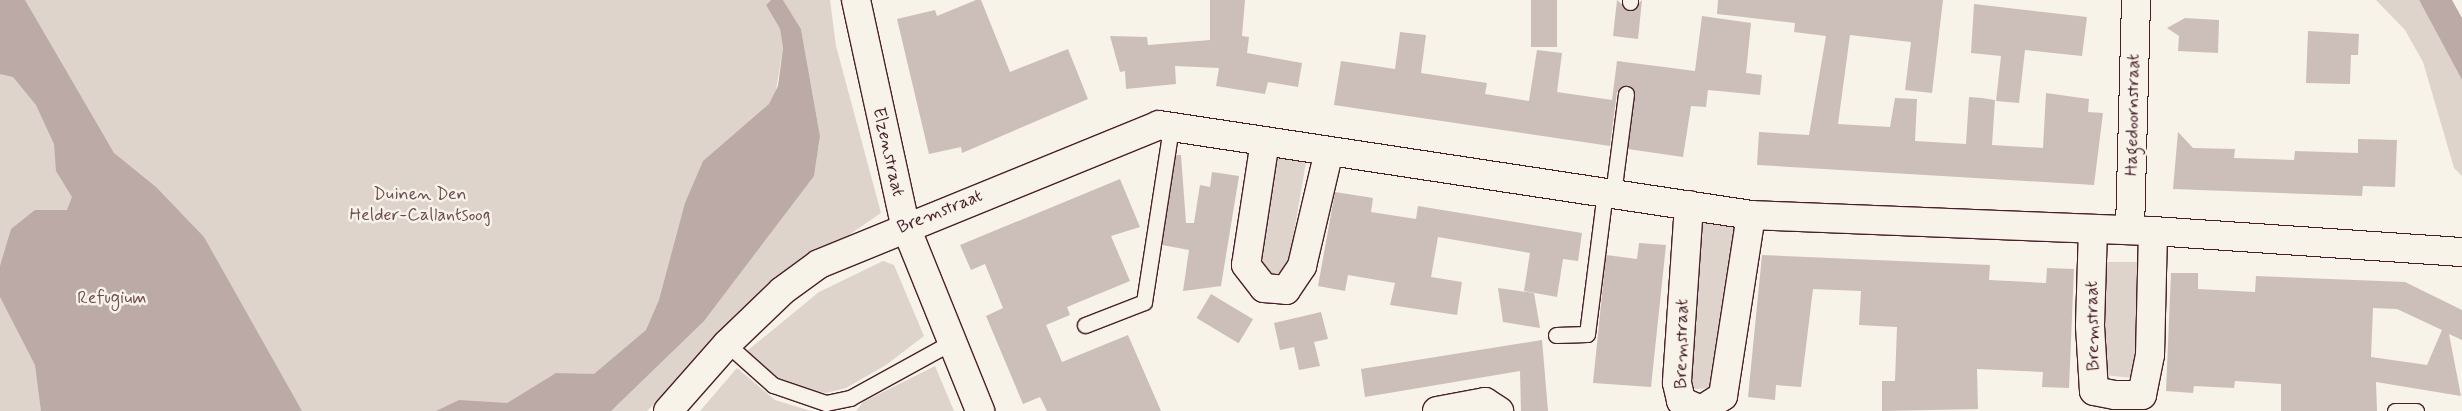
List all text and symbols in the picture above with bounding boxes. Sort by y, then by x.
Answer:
street label: Hagedoornstraat [2121,54,2145,176]
street label: Elzenstraat [867,105,909,199]
park label: Duinen Den Helder-Callantsoog [350,184,490,226]
street label: Bremstraat [894,185,986,239]
street label: Bremstraat [2081,281,2105,371]
park label: Refugium [77,287,147,309]
street label: Bremstraat [1670,299,1694,389]

